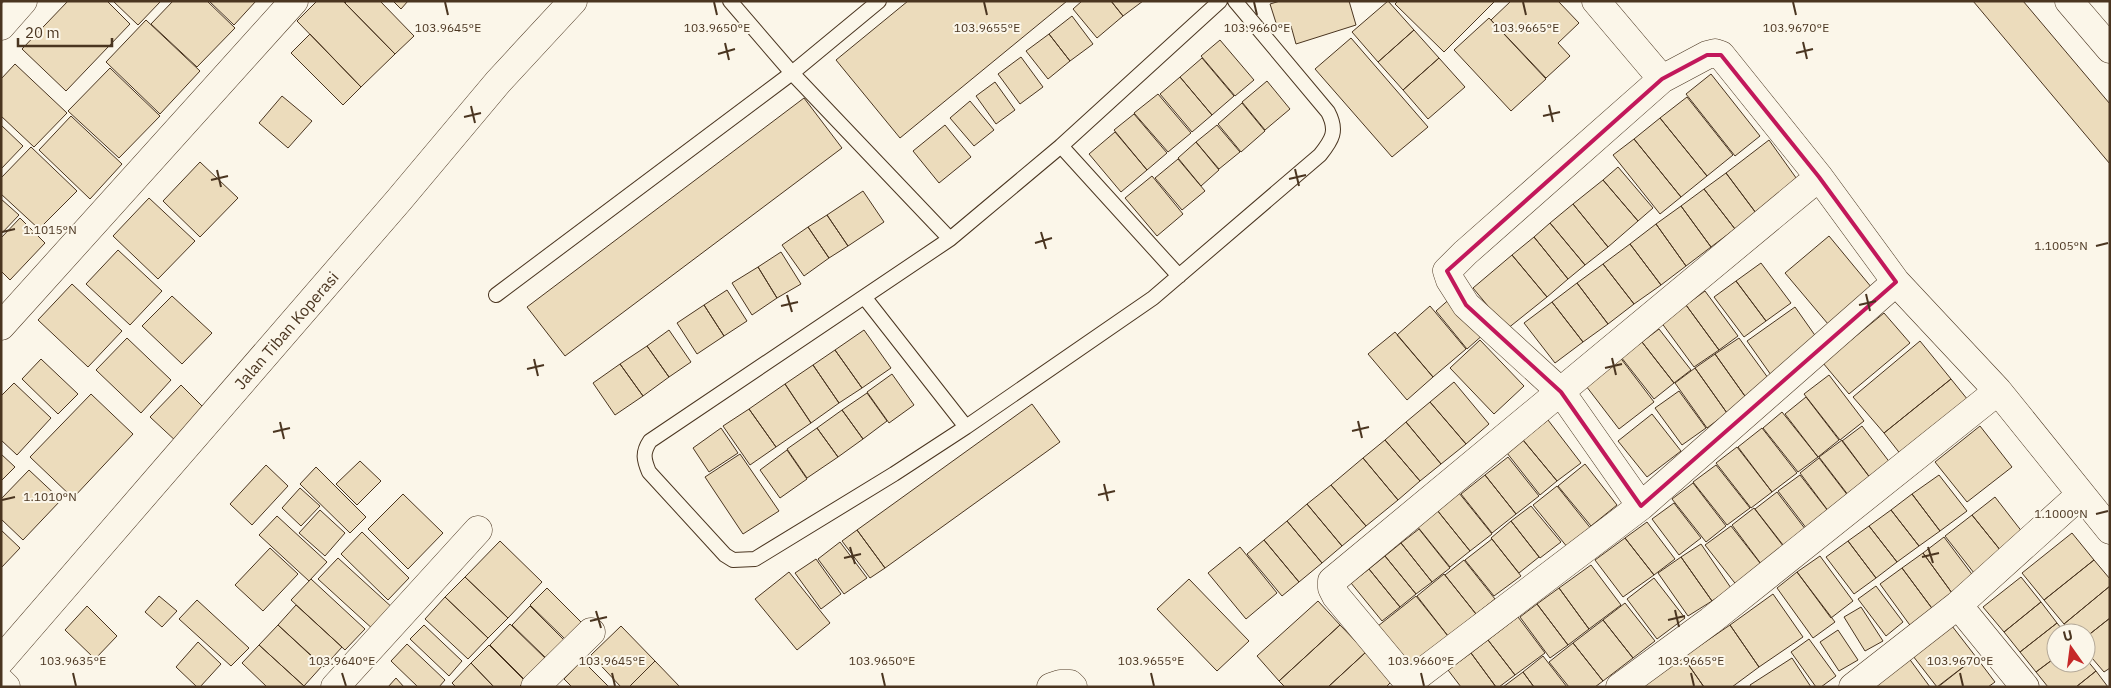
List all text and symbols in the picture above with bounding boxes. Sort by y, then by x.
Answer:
scale bar [18,15,111,47]
text: 103.9645°E [415,20,481,35]
text: 103.9650°E [684,20,750,35]
text: 103.9655°E [954,20,1020,35]
text: 103.9660°E [1224,20,1290,35]
text: 103.9665°E [1493,20,1559,35]
text: 103.9670°E [1763,20,1829,35]
text: 20 m [25,23,60,42]
text: 1.1015°N [23,222,77,237]
text: 1.1005°N [2034,238,2088,253]
street label: Jalan Tiban Koperasi [230,267,343,393]
text: 1.1010°N [23,489,77,504]
text: 1.1000°N [2034,506,2088,521]
north arrow [2046,623,2096,673]
text: U [2061,625,2075,645]
text: 103.9635°E [40,653,106,668]
text: 103.9640°E [309,653,375,668]
text: 103.9645°E [579,653,645,668]
text: 103.9650°E [849,653,915,668]
text: 103.9655°E [1118,653,1184,668]
text: 103.9660°E [1388,653,1454,668]
text: 103.9665°E [1658,653,1724,668]
text: 103.9670°E [1927,653,1993,668]

